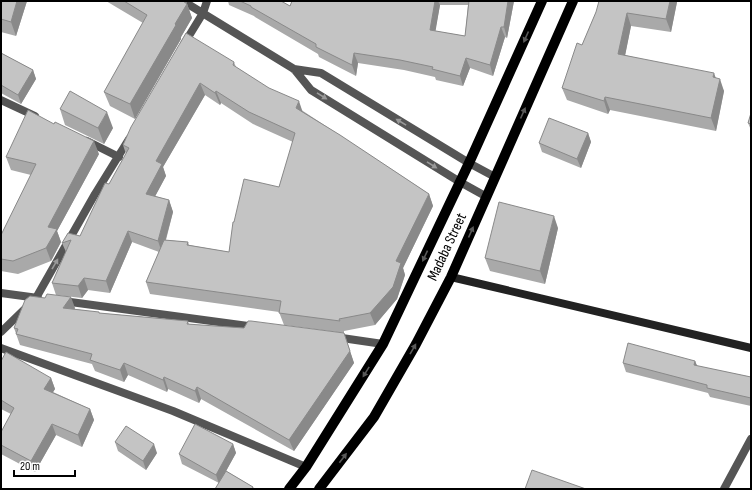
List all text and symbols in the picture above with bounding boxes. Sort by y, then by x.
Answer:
one-way arrow [523,31,529,42]
one-way arrow [316,93,327,100]
one-way arrow [520,108,526,119]
one-way arrow [395,118,407,125]
one-way arrow [427,161,437,169]
street label: Madaba Street [423,210,471,284]
one-way arrow [468,227,474,238]
one-way arrow [422,251,428,262]
one-way arrow [52,258,59,270]
one-way arrow [409,343,416,355]
one-way arrow [362,366,369,378]
scale bar [14,452,75,478]
one-way arrow [339,453,347,463]
text: 20 m [20,459,40,474]

